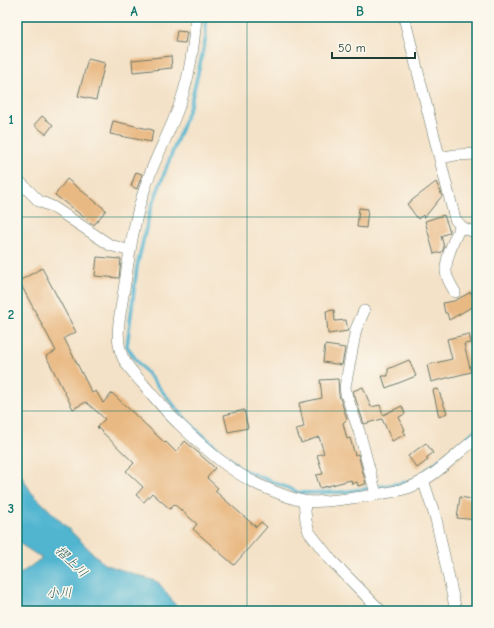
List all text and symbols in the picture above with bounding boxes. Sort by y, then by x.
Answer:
text: A [130,4,138,19]
text: B [356,4,364,19]
scale bar [332,34,415,60]
text: 50 m [338,41,366,55]
text: 1 [8,112,14,127]
text: 2 [8,307,14,322]
text: 3 [8,501,14,516]
water label: 摺上川 [52,542,91,580]
water label: 小川 [46,585,72,600]

